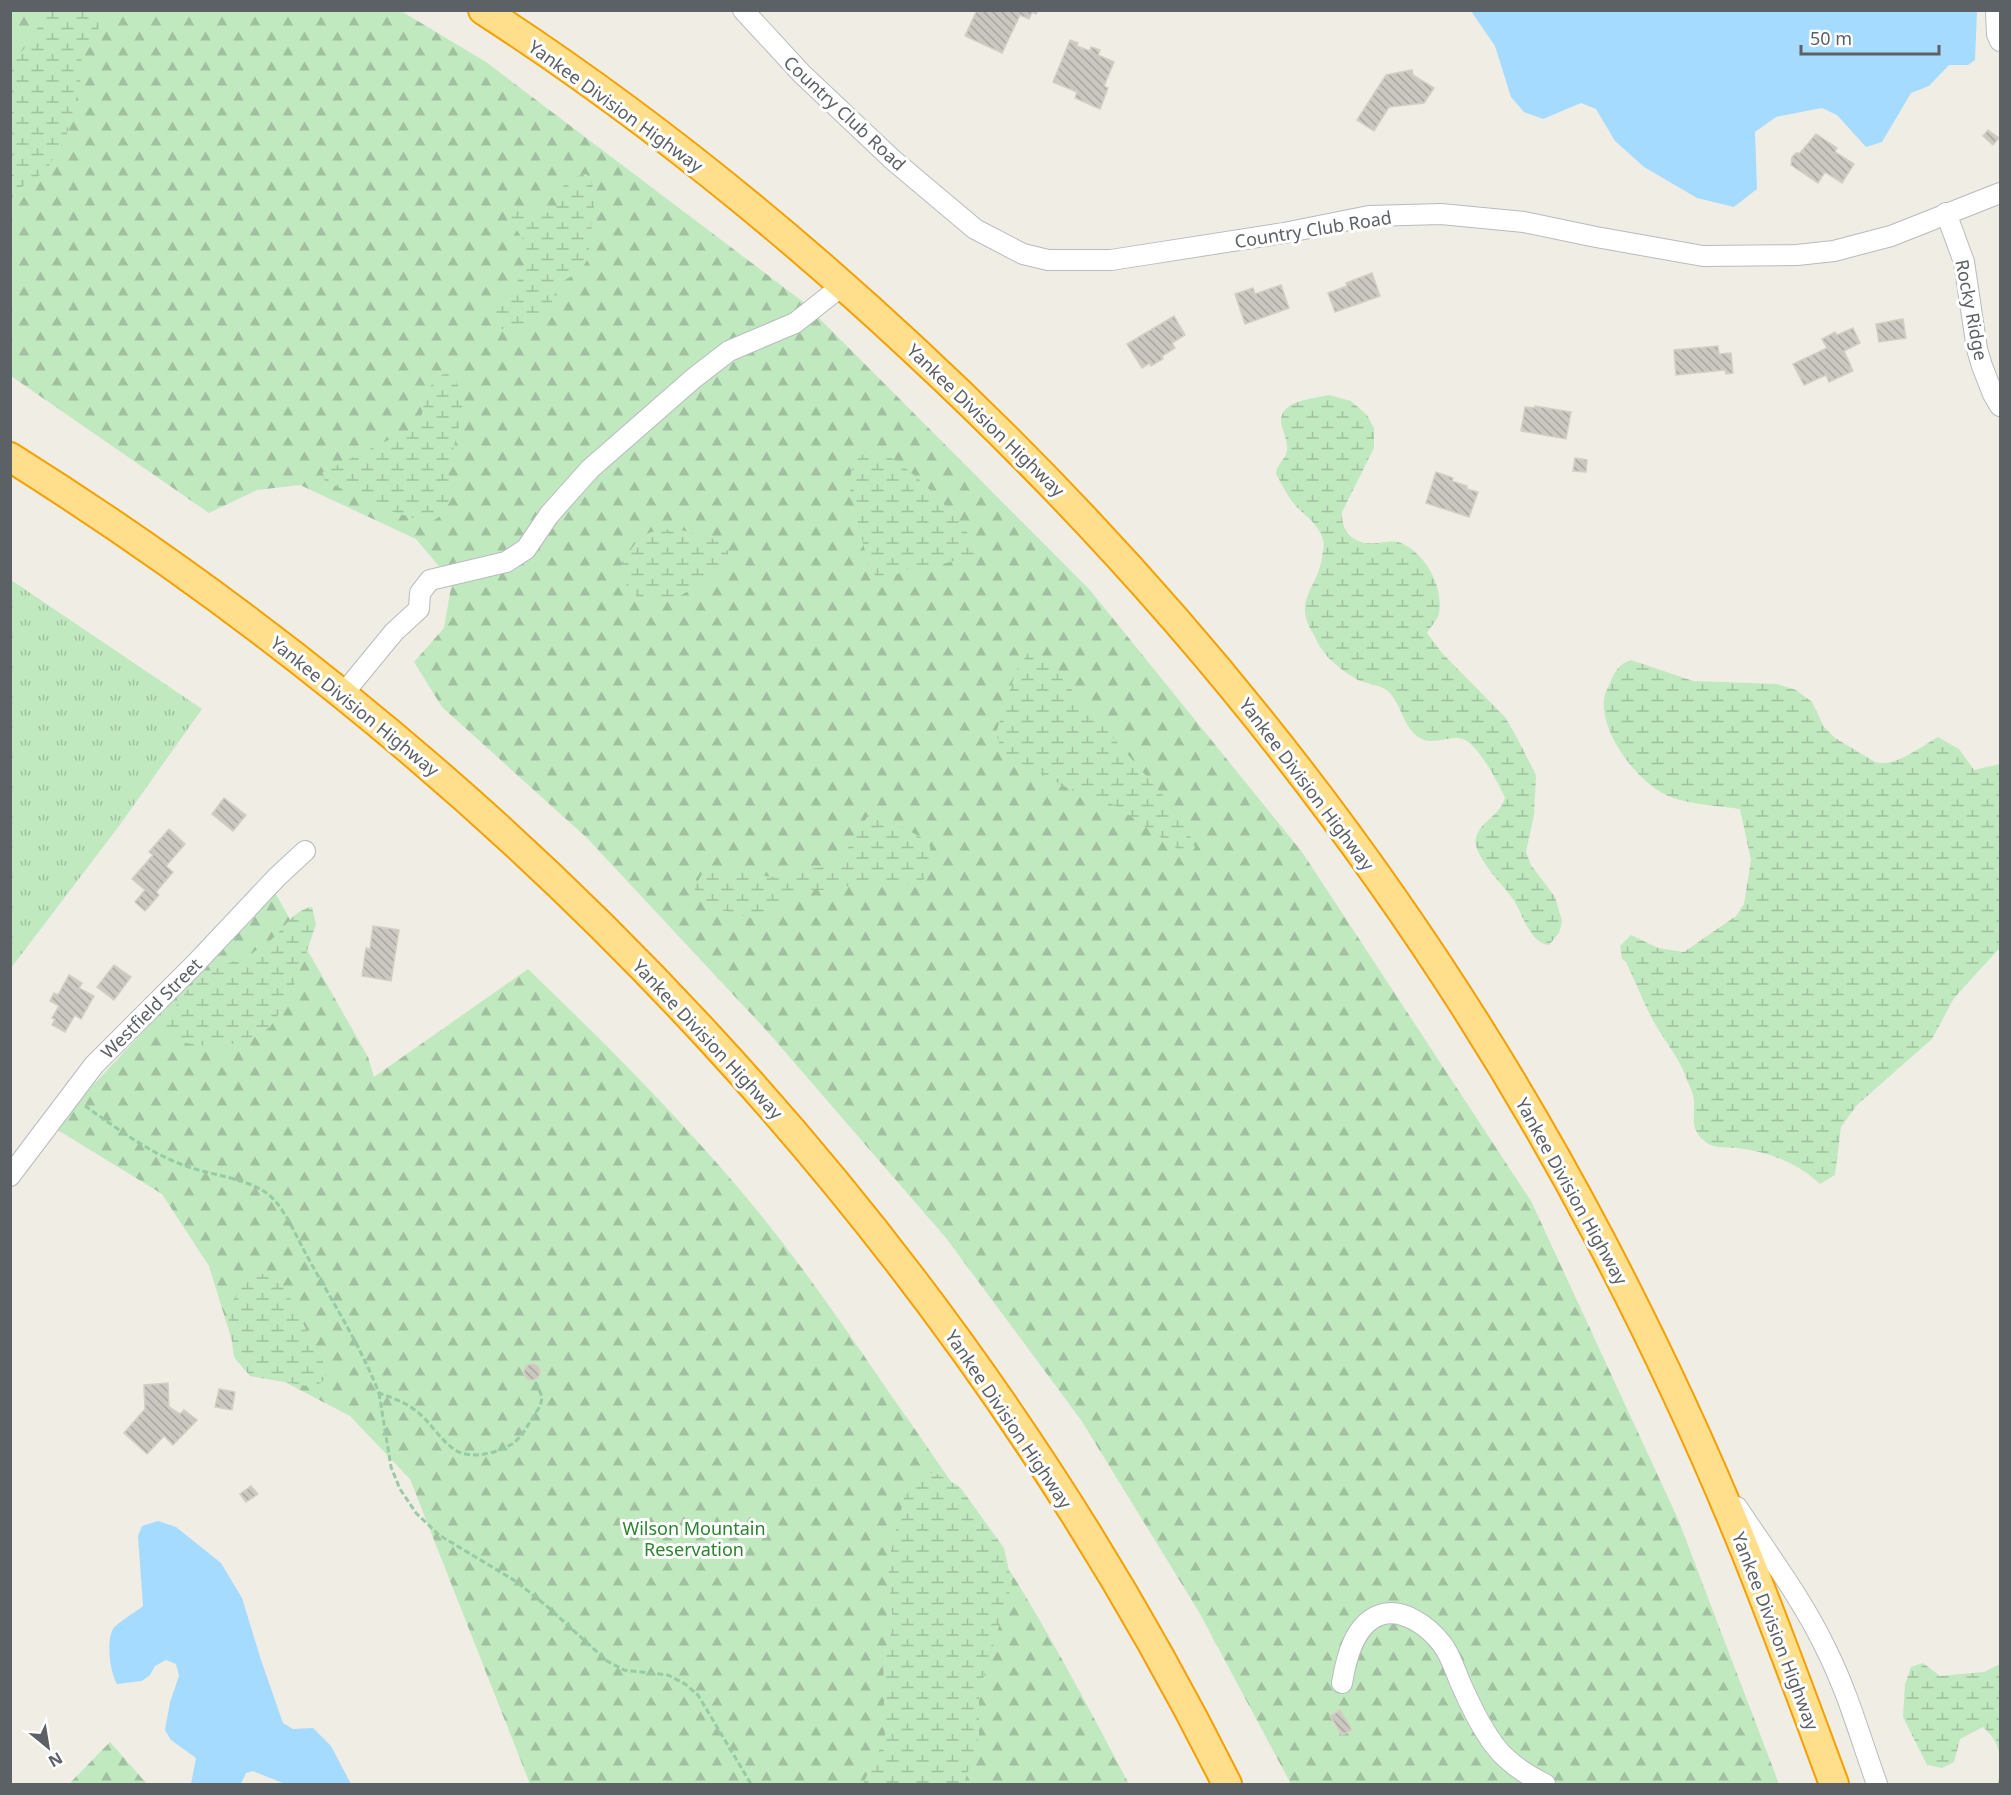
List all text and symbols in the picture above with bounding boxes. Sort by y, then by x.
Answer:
scale bar [1801,18,1939,56]
text: 50 m [1810,26,1852,50]
street label: Yankee Division Highway [524,35,709,178]
street label: Country Club Road [779,50,911,176]
street label: Country Club Road [1233,205,1393,253]
street label: Rocky Ridge [1950,257,1994,363]
street label: Yankee Division Highway [902,338,1071,502]
street label: Yankee Division Highway [266,631,445,782]
street label: Yankee Division Highway [1234,693,1380,876]
street label: Westfield Street [95,952,207,1064]
street label: Yankee Division Highway [628,954,789,1125]
street label: Yankee Division Highway [1511,1093,1634,1289]
street label: Yankee Division Highway [940,1325,1078,1514]
park label: Wilson Mountain Reservation [622,1516,766,1561]
street label: Yankee Division Highway [1727,1529,1825,1734]
north arrow [18,1717,78,1777]
text: N [44,1747,67,1773]

